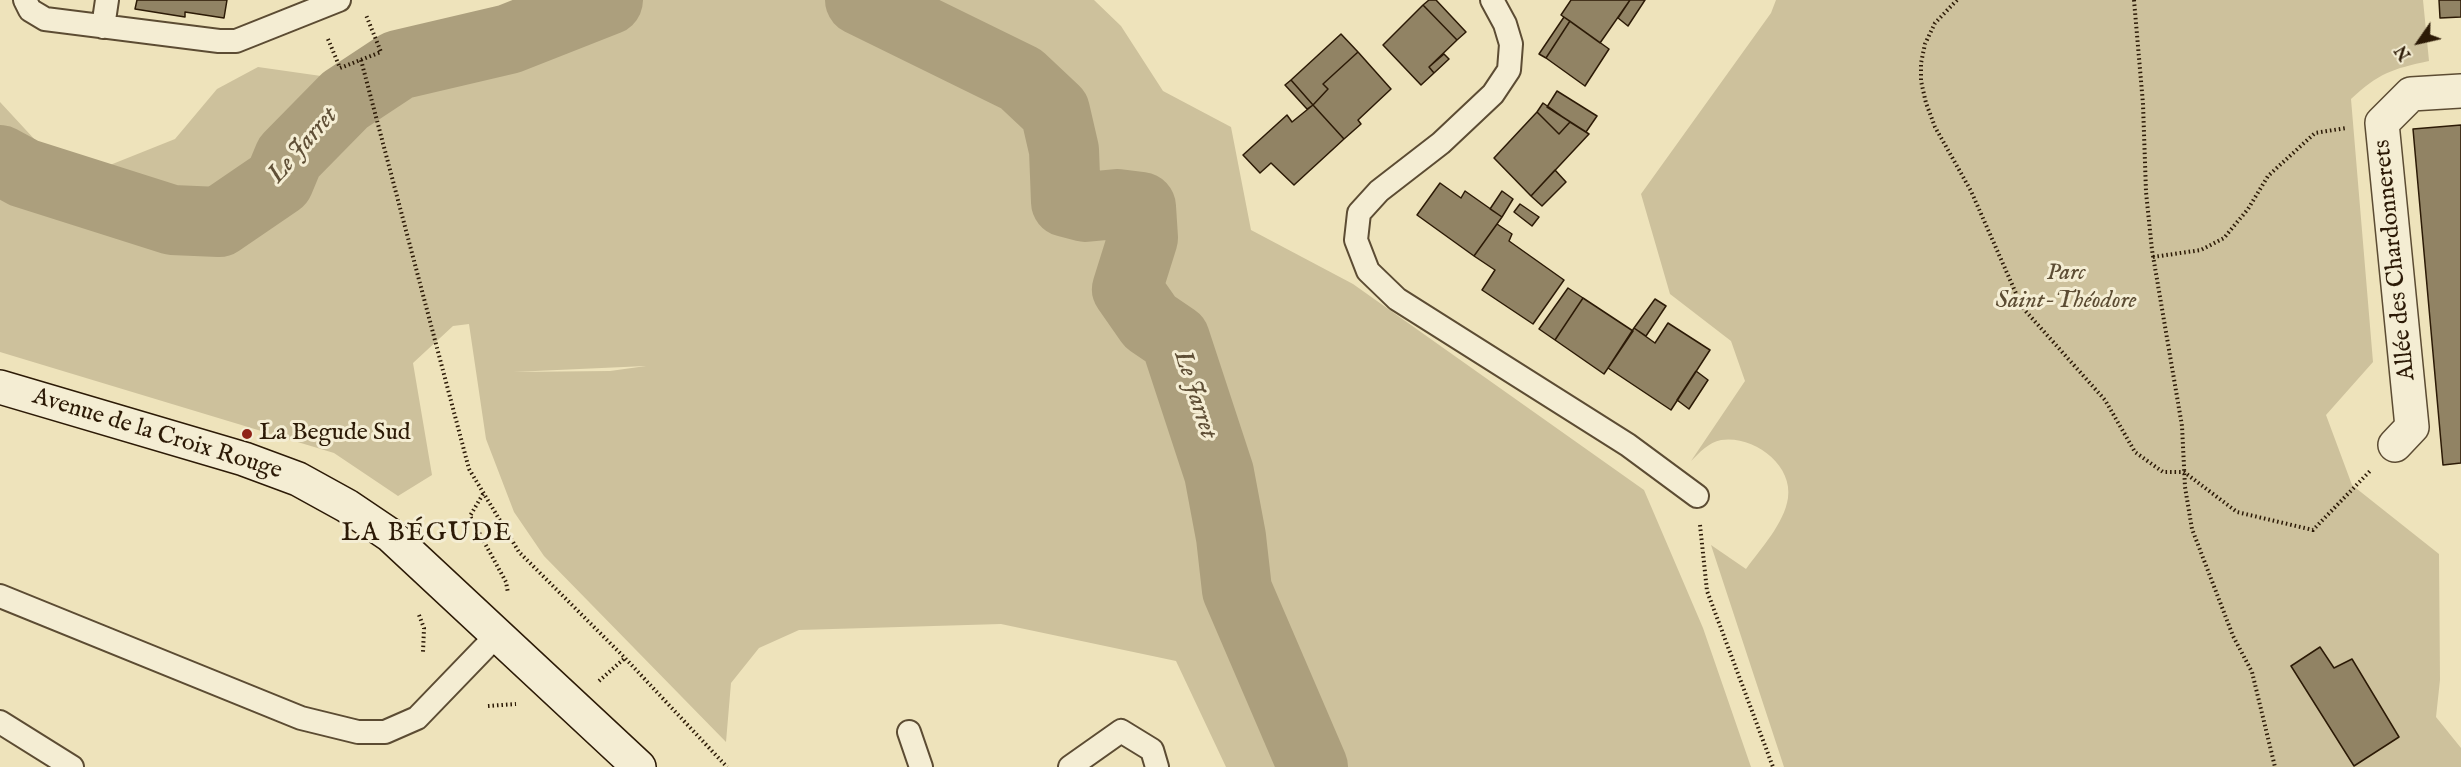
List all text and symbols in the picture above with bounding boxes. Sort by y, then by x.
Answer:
north arrow [2389,12,2449,72]
text: N [2392,41,2416,63]
water label: Le Jarret [262,101,346,191]
street label: Allée des Chardonnerets [2369,138,2423,382]
park label: Parc Saint-Théodore [1995,260,2137,316]
water label: Le Jarret [1165,347,1223,443]
street label: Avenue de la Croix Rouge [29,383,285,487]
place label: La Begude Sud [259,420,411,448]
marker: La Begude Sud [240,427,254,441]
district label: LA BÉGUDE [341,519,513,551]

